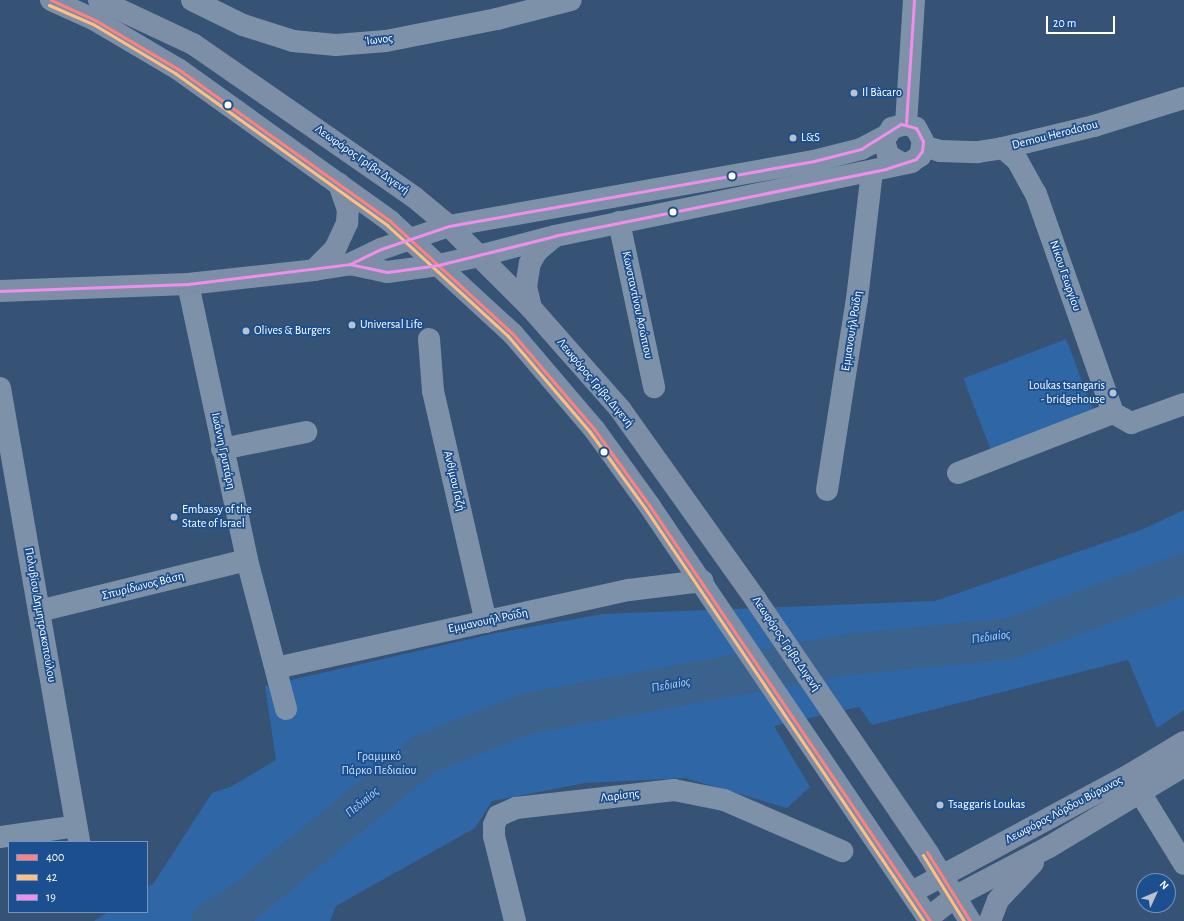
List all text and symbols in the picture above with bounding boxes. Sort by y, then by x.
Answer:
scale bar [1048,8,1117,34]
text: 20 m [1053,17,1076,29]
street label: Ίωνος [364,31,394,49]
place label: Il Bàcaro [862,86,902,100]
marker: Il Bàcaro [849,88,859,98]
unlabelled marker [223,100,233,110]
street label: Demou Herodotou [1011,117,1099,153]
street label: Λεωφόρος Γρίβα Διγενή [312,122,412,198]
place label: L&S [801,131,820,145]
marker: L&S [788,133,798,143]
unlabelled marker [727,171,737,181]
unlabelled marker [668,207,678,217]
street label: Νίκου Γεωργίου [1046,239,1084,313]
street label: Κωνσταντίνου Ασώπιου [619,250,655,360]
street label: Εμμανουήλ Ροϊδη [839,290,865,372]
place label: Universal Life [360,318,422,332]
marker: Universal Life [347,320,357,330]
place label: Olives & Burgers [254,324,331,338]
marker: Olives & Burgers [241,326,251,336]
street label: Λεωφόρος Γρίβα Διγενή [554,336,636,430]
place label: Loukas tsangaris - bridgehouse [1029,379,1105,407]
marker: Loukas tsangaris - bridgehouse [1108,388,1118,398]
street label: Ιωάννη Γρυπάρη [208,411,238,491]
unlabelled marker [599,447,609,457]
street label: Ανθίμου Γαζή [440,449,468,513]
place label: Embassy of the State of Israel [182,503,252,531]
marker: Embassy of the State of Israel [169,512,179,522]
street label: Πολυβίου Δημητρακοπούλου [21,547,59,683]
street label: Σπυρίδωνος Βάση [101,569,185,603]
street label: Λεωφόρος Γρίβα Διγενή [749,594,823,694]
street label: Εμμανουήλ Ροΐδη [447,606,529,636]
water label: Πεδιαίος [970,628,1012,648]
water label: Πεδιαίος [650,675,692,697]
park label: Γραμμικό Πάρκο Πεδιαίου [342,750,416,778]
street label: Λεωφόρος Λόρδου Βύρωνος [1003,773,1125,847]
water label: Πεδιαίος [343,784,383,822]
street label: Λαρίσης [600,786,640,806]
place label: Tsaggaris Loukas [948,798,1025,812]
marker: Tsaggaris Loukas [935,800,945,810]
legend [8,841,148,913]
text: 400 [46,851,64,863]
text: 42 [46,871,57,883]
north arrow [1136,873,1176,913]
text: N [1158,878,1171,892]
text: 19 [46,891,56,903]

